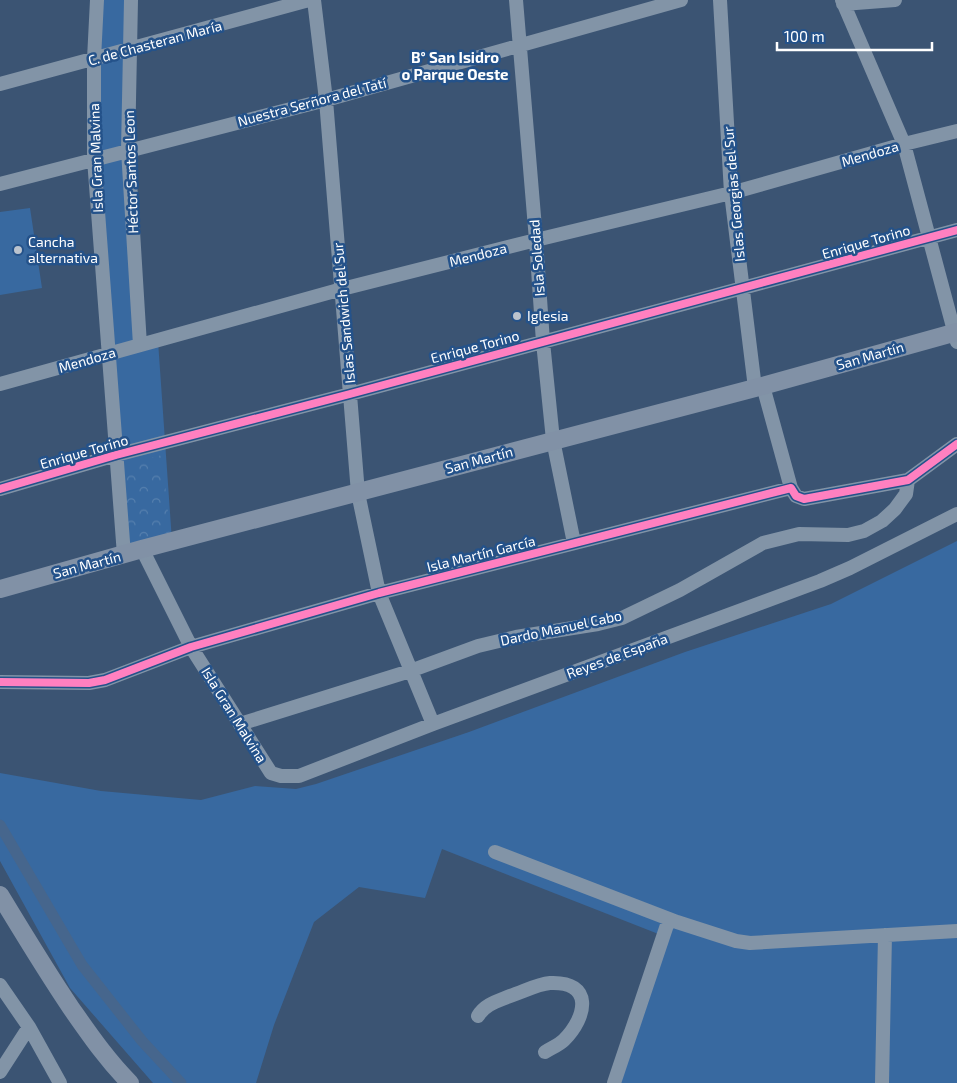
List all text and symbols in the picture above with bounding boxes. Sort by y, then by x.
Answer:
street label: C. de Chasteran María [86,16,224,69]
scale bar [777,20,932,52]
text: 100 m [784,27,825,45]
district label: B° San Isidro o Parque Oeste [402,48,509,83]
street label: Nuestra Serñora del Tatí [236,73,389,130]
street label: Isla Gran Malvina [85,103,106,213]
street label: Héctor Santos Leon [120,110,141,234]
street label: Islas Georgias del Sur [719,125,748,262]
street label: Mendoza [839,137,900,170]
street label: Isla Soledad [525,219,548,297]
street label: Enrique Torino [820,221,912,262]
place label: Cancha alternativa [28,233,98,266]
street label: Mendoza [447,239,508,270]
street label: Islas Sandwich del Sur [329,241,358,384]
marker: Cancha alternativa [12,244,24,256]
place label: Iglesia [527,307,568,324]
marker: Iglesia [511,310,523,322]
street label: Enrique Torino [429,327,521,367]
street label: San Martín [834,338,906,373]
street label: Mendoza [56,343,117,376]
street label: Enrique Torino [38,431,130,472]
street label: San Martín [443,442,515,477]
street label: Isla Martín García [425,532,537,575]
street label: San Martín [51,547,123,582]
street label: Dardo Manuel Cabo [499,606,623,649]
street label: Reyes de España [564,629,670,682]
street label: Isla Gran Malvina [198,664,271,766]

